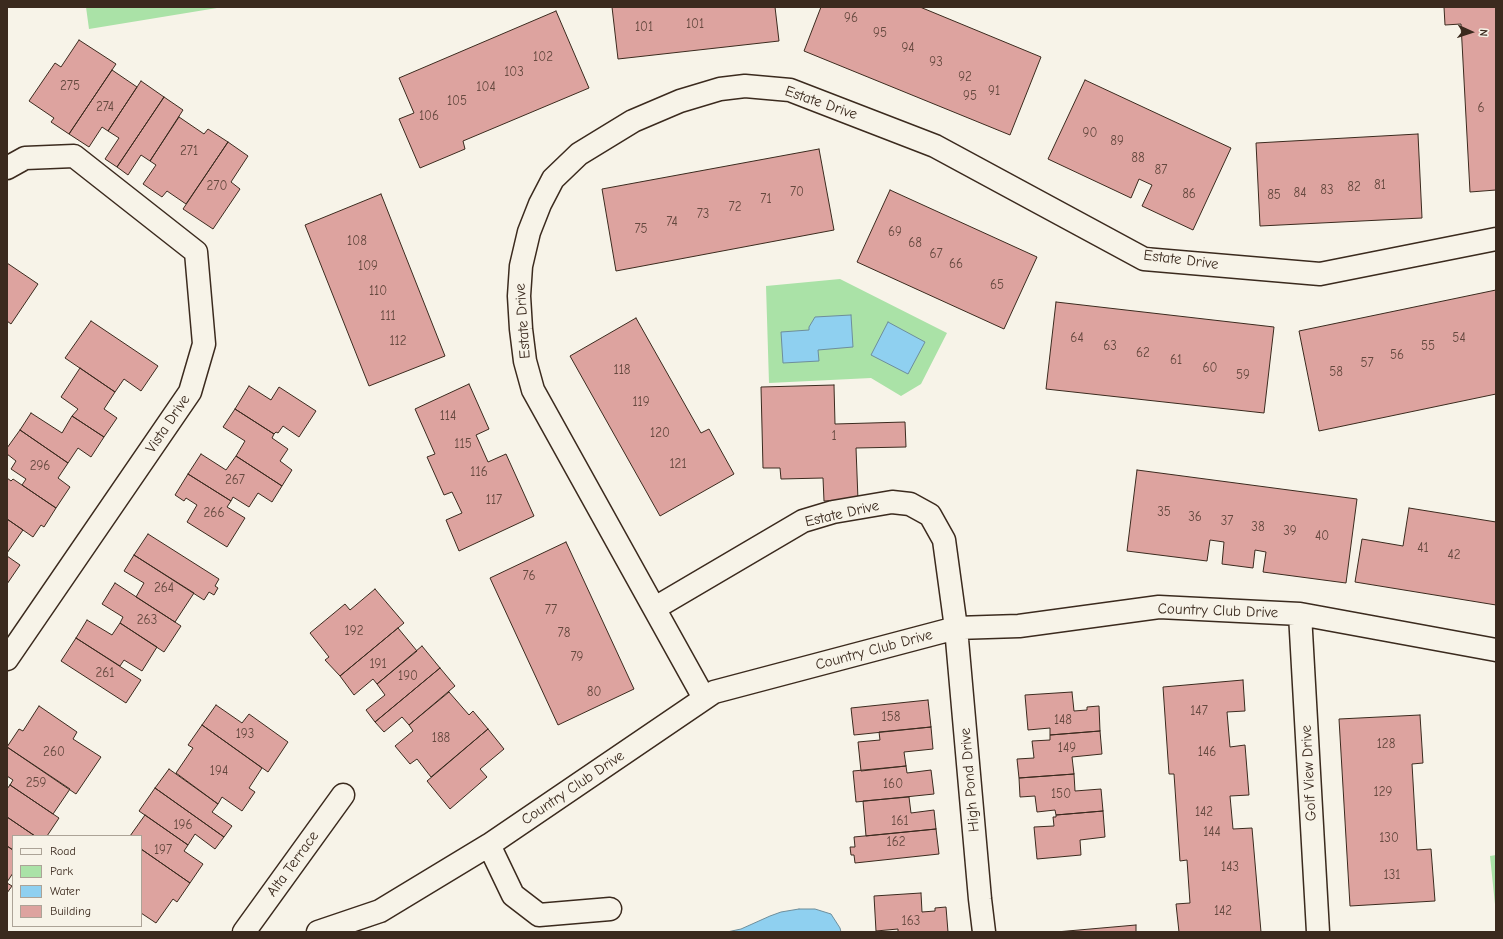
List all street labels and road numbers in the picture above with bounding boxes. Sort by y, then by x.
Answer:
street label: Estate Drive [782,82,860,124]
street label: Estate Drive [1142,246,1220,274]
street label: Estate Drive [511,283,535,359]
street label: Vista Drive [142,391,194,457]
street label: Estate Drive [803,497,881,531]
street label: Country Club Drive [1157,600,1279,622]
street label: Country Club Drive [813,626,935,674]
street label: Golf View Drive [1297,724,1321,822]
street label: High Pond Drive [956,727,984,833]
street label: Country Club Drive [518,747,628,829]
street label: Alta Terrace [263,828,323,900]

